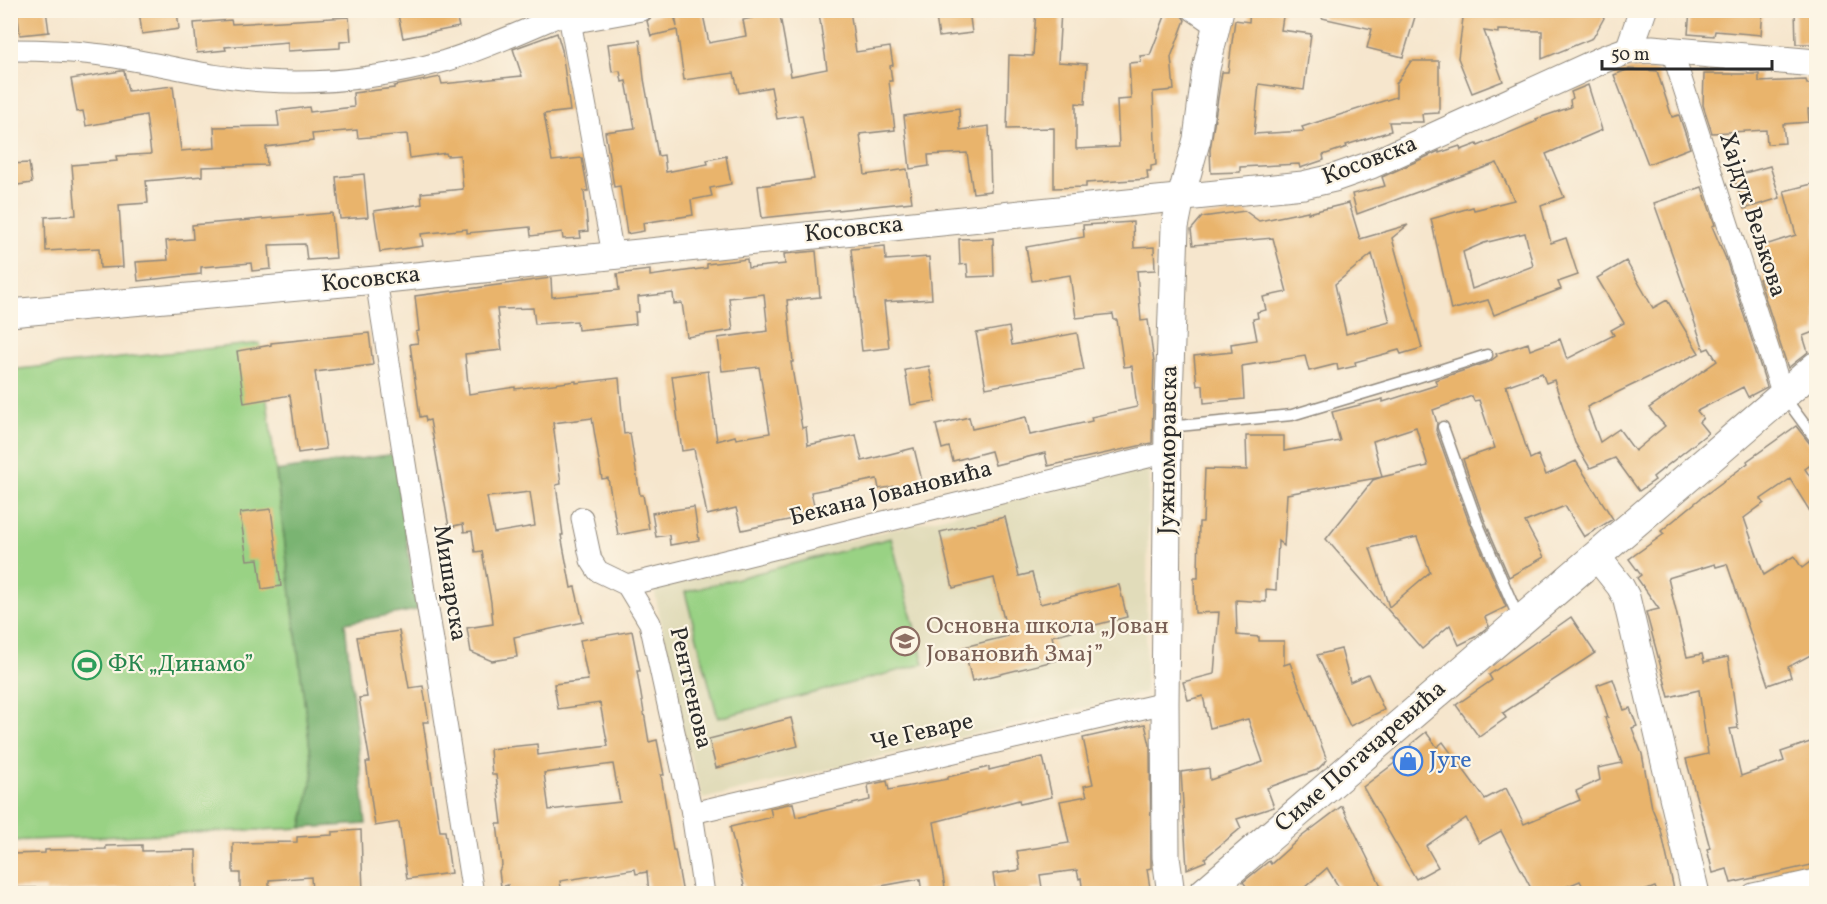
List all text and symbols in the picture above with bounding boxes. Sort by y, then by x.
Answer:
scale bar [1602,33,1772,71]
text: 50 m [1611,43,1650,68]
street label: Косовска [1318,127,1422,195]
street label: Хајдук Вељкова [1709,128,1795,302]
street label: Косовска [803,208,905,252]
street label: Косовска [320,258,422,302]
street label: Јужноморавска [1151,365,1187,535]
street label: Бекана Јовановића [786,452,996,536]
street label: Мишарска [423,522,475,644]
place label: Основна школа „Јован Јовановић Змај” [926,610,1169,672]
street label: Рентгенова [659,624,721,752]
school or university icon: Основна школа „Јован Јовановић Змај” [889,625,921,657]
place label: ФК „Динамо” [108,648,254,682]
sports icon: ФК „Динамо” [71,649,103,681]
street label: Симе Погачаревића [1268,673,1454,841]
street label: Че Геваре [867,705,977,761]
place label: Југе [1429,744,1472,778]
shop icon: Југе [1392,745,1424,777]

